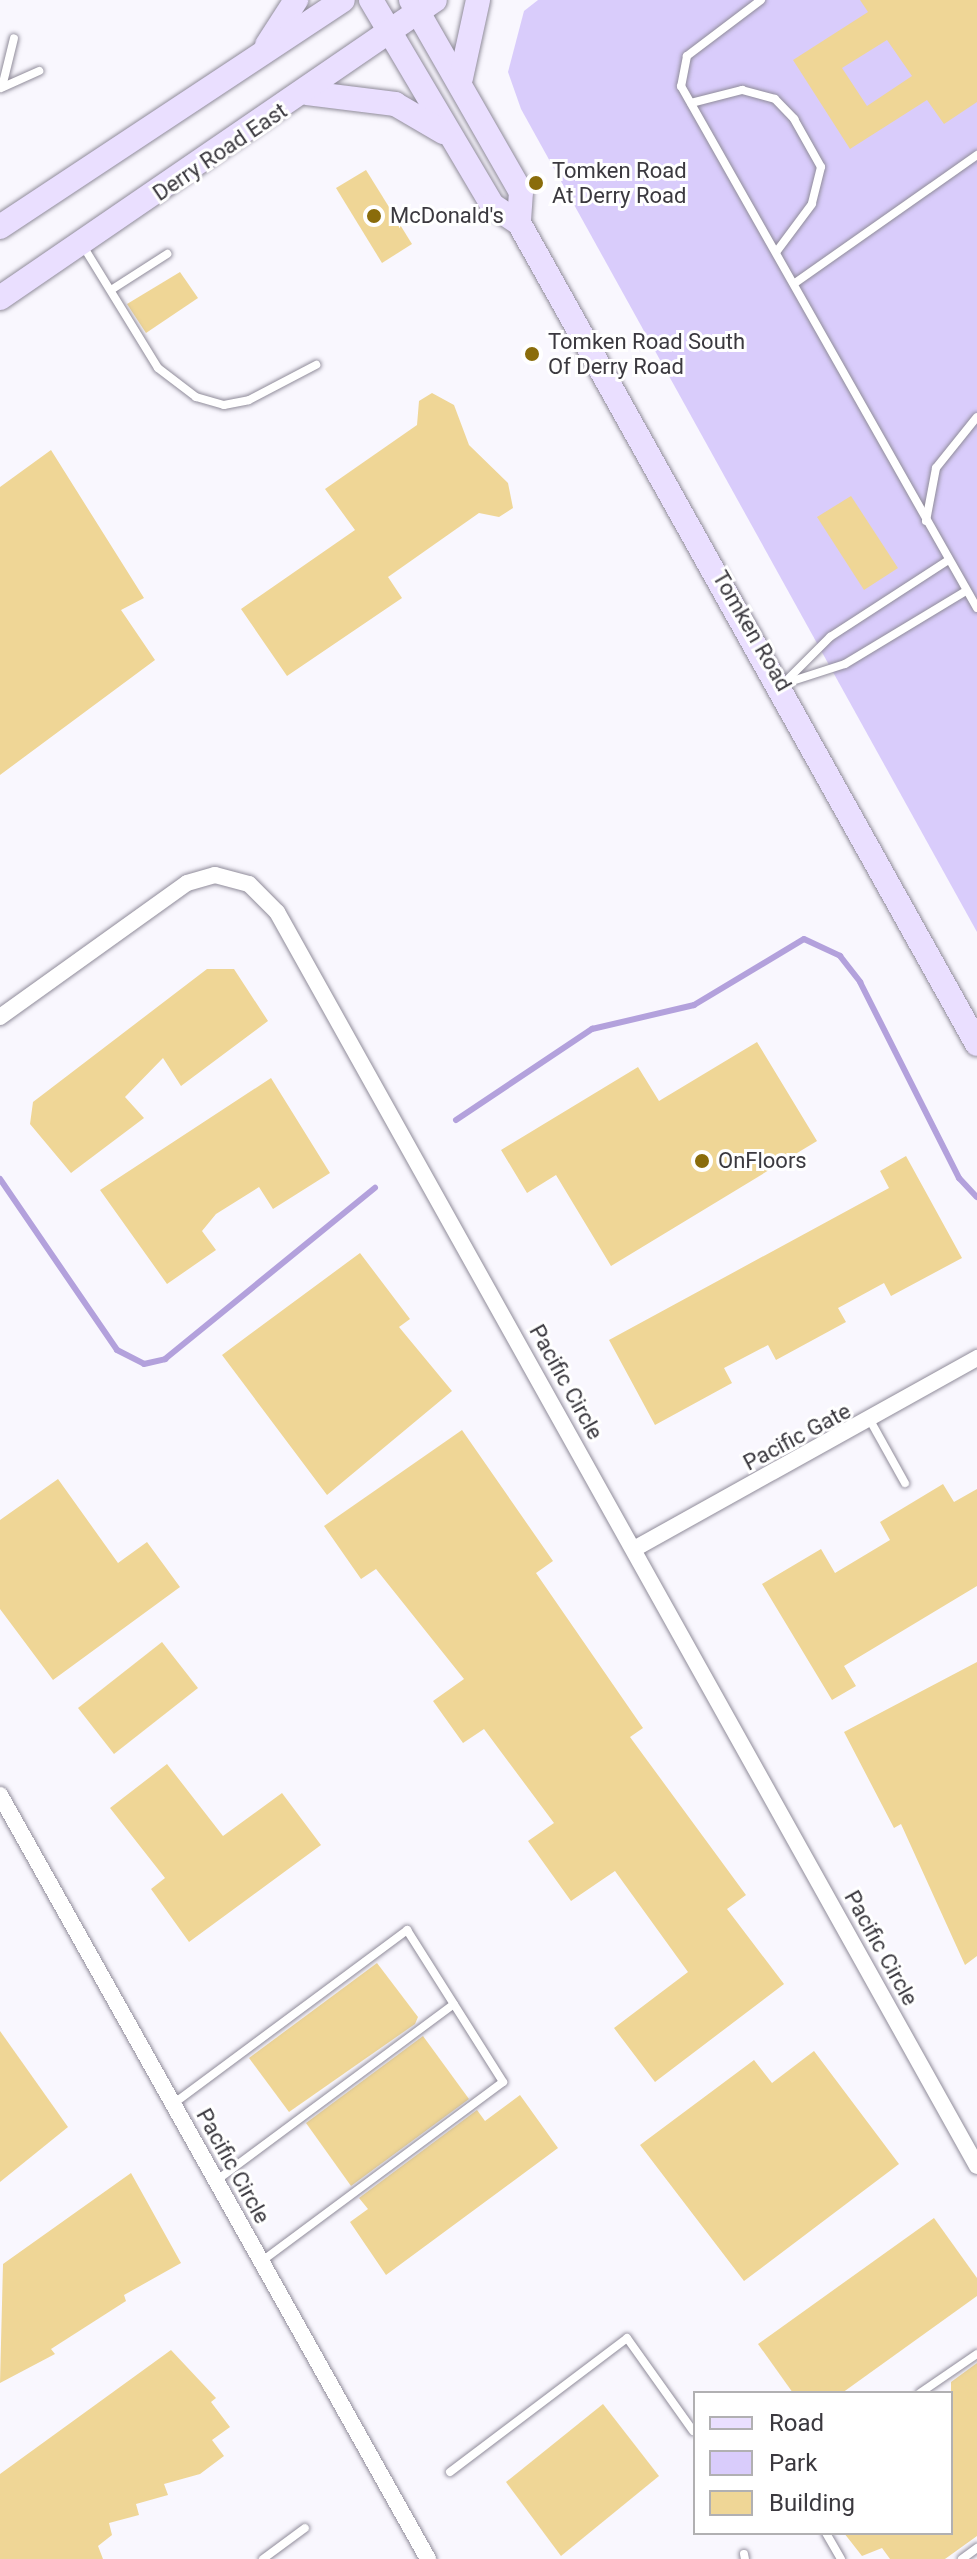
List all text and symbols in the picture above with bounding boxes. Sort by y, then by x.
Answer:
street label: Derry Road East [148,97,292,207]
place label: Tomken Road At Derry Road [552,157,687,208]
marker: Tomken Road At Derry Road [527,174,545,192]
place label: McDonald's [390,203,504,229]
marker: McDonald's [365,207,383,225]
place label: Tomken Road South Of Derry Road [548,328,745,380]
marker: Tomken Road South Of Derry Road [523,345,541,363]
street label: Tomken Road [707,566,797,696]
place label: OnFloors [718,1148,807,1174]
marker: OnFloors [693,1152,711,1170]
street label: Pacific Circle [524,1320,608,1444]
street label: Pacific Gate [739,1398,855,1476]
street label: Pacific Circle [839,1886,923,2010]
street label: Pacific Circle [191,2104,275,2228]
legend [693,2391,953,2535]
text: Road [769,2409,824,2437]
text: Park [769,2449,817,2477]
text: Building [769,2489,855,2517]

